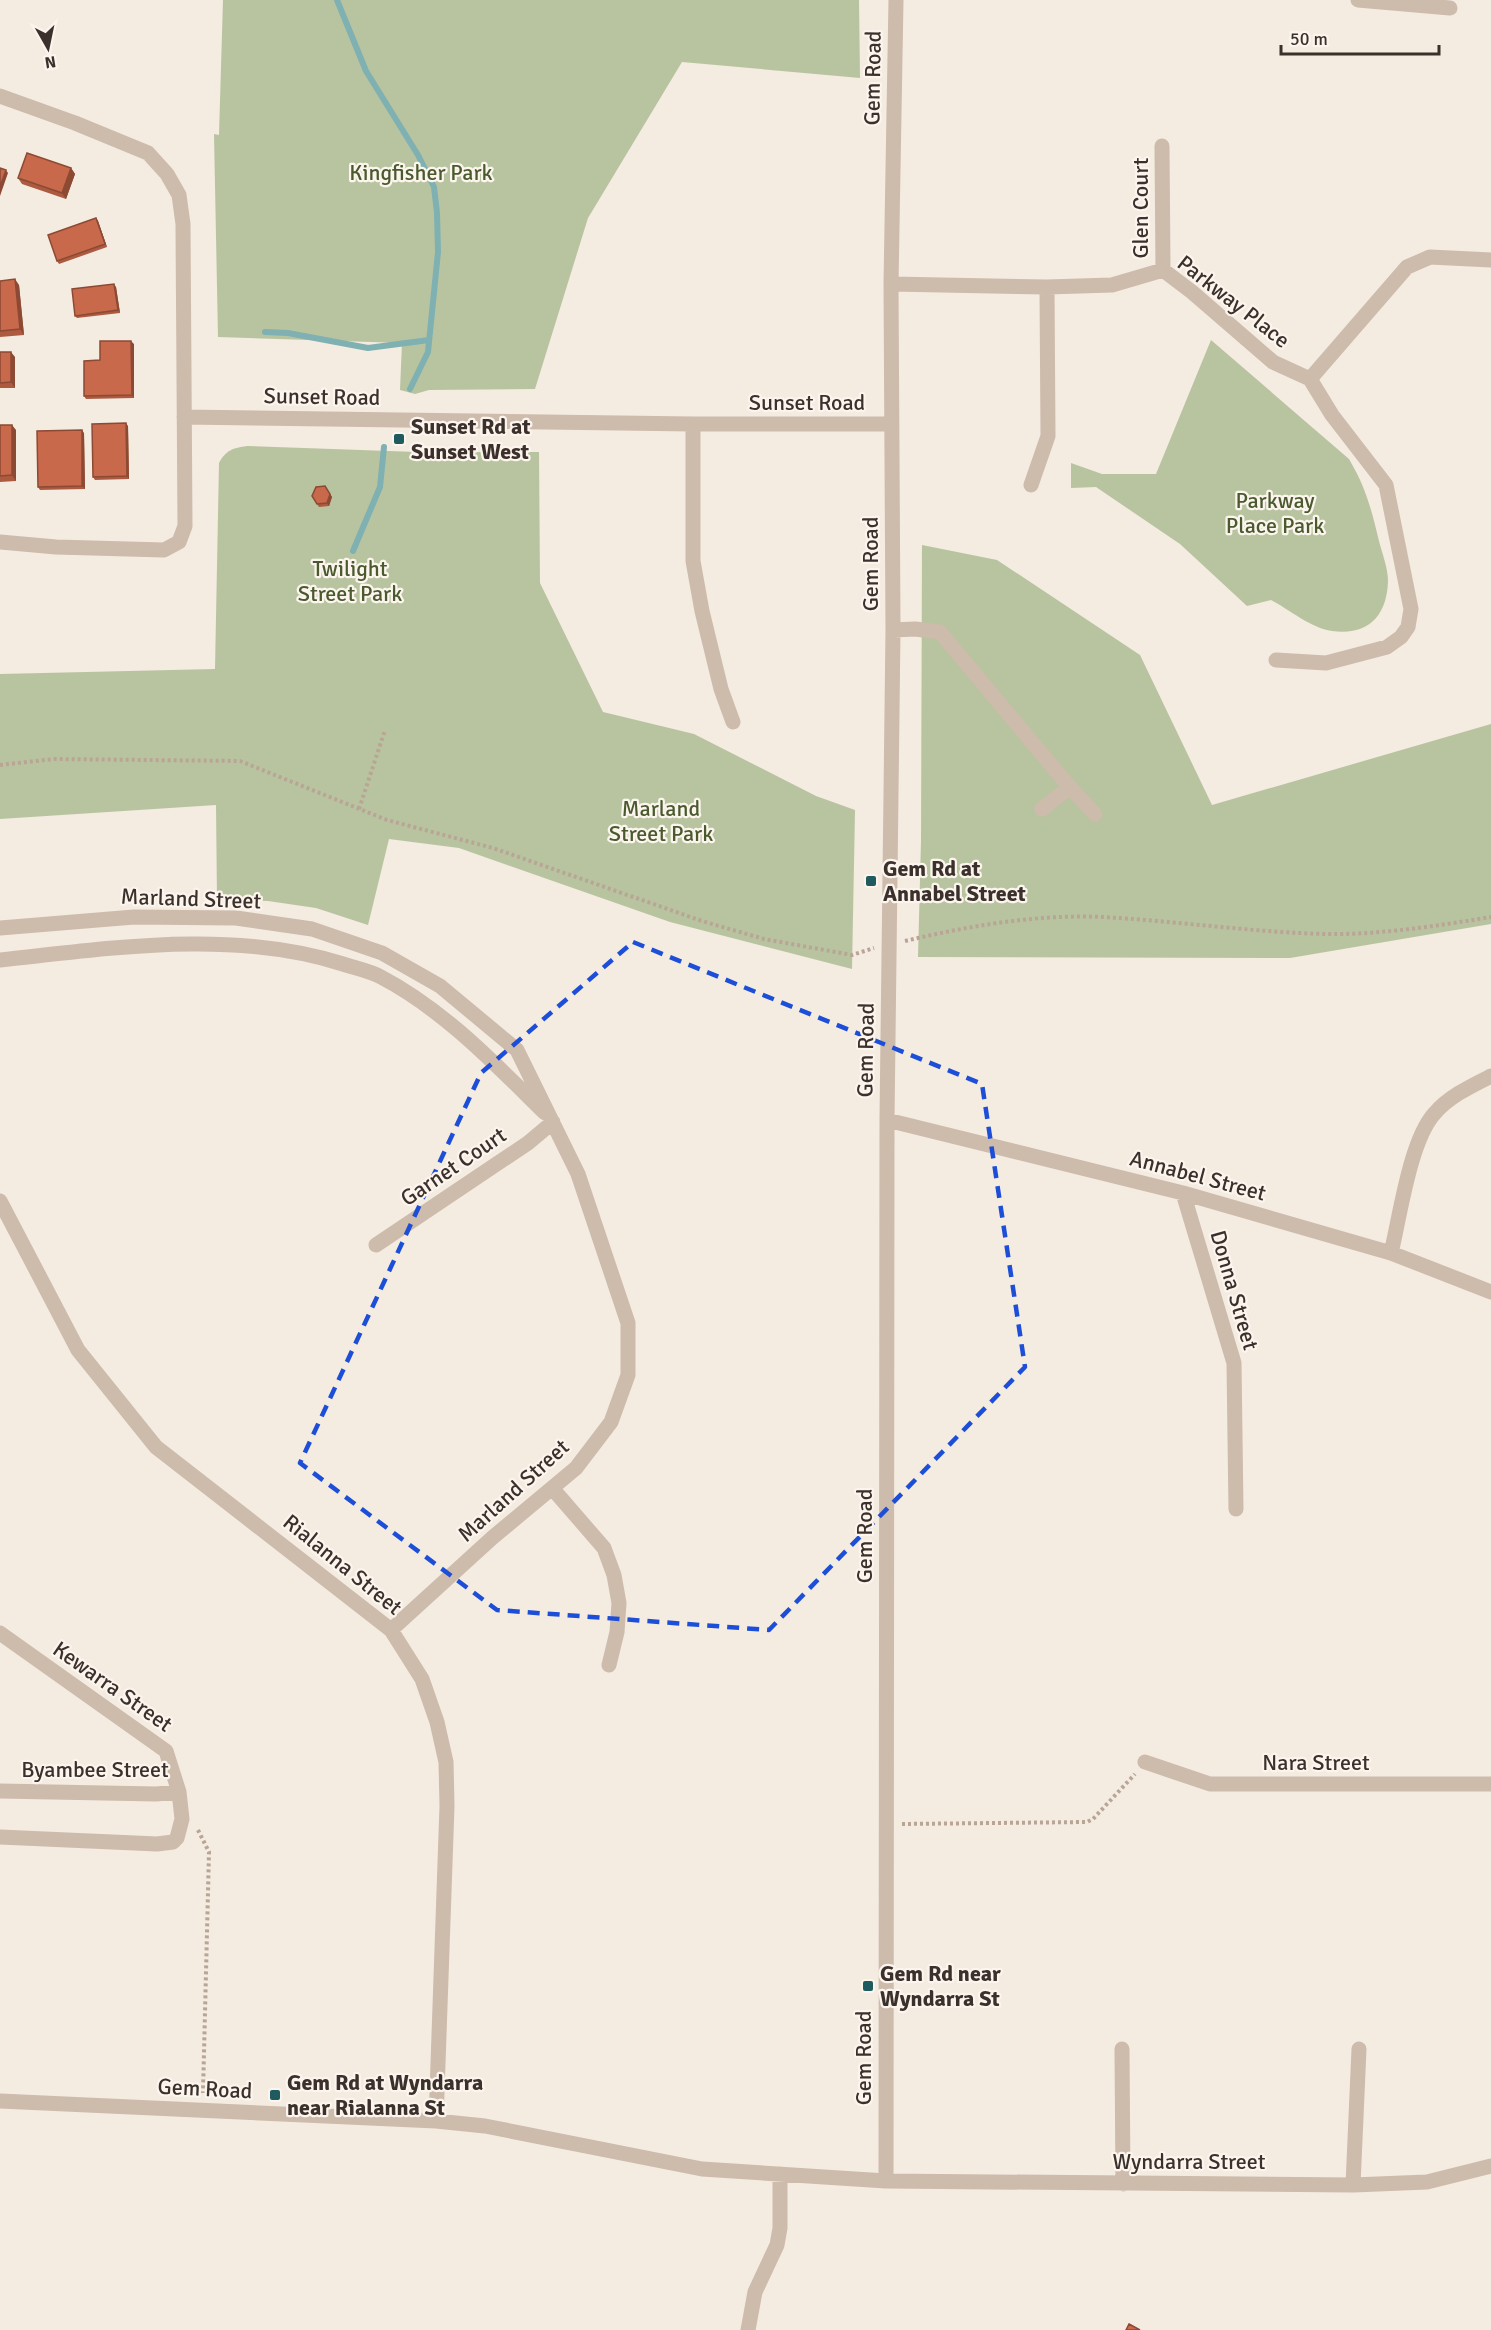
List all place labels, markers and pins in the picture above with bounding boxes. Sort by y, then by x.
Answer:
place label: Sunset Rd at Sunset West [411,413,530,465]
marker: Sunset Rd at Sunset West [392,432,406,446]
place label: Gem Rd at Annabel Street [883,855,1026,907]
marker: Gem Rd at Annabel Street [864,874,878,888]
place label: Gem Rd near Wyndarra St [880,1960,1001,2012]
marker: Gem Rd near Wyndarra St [861,1979,875,1993]
place label: Gem Rd at Wyndarra near Rialanna St [287,2069,483,2121]
marker: Gem Rd at Wyndarra near Rialanna St [268,2088,282,2102]

